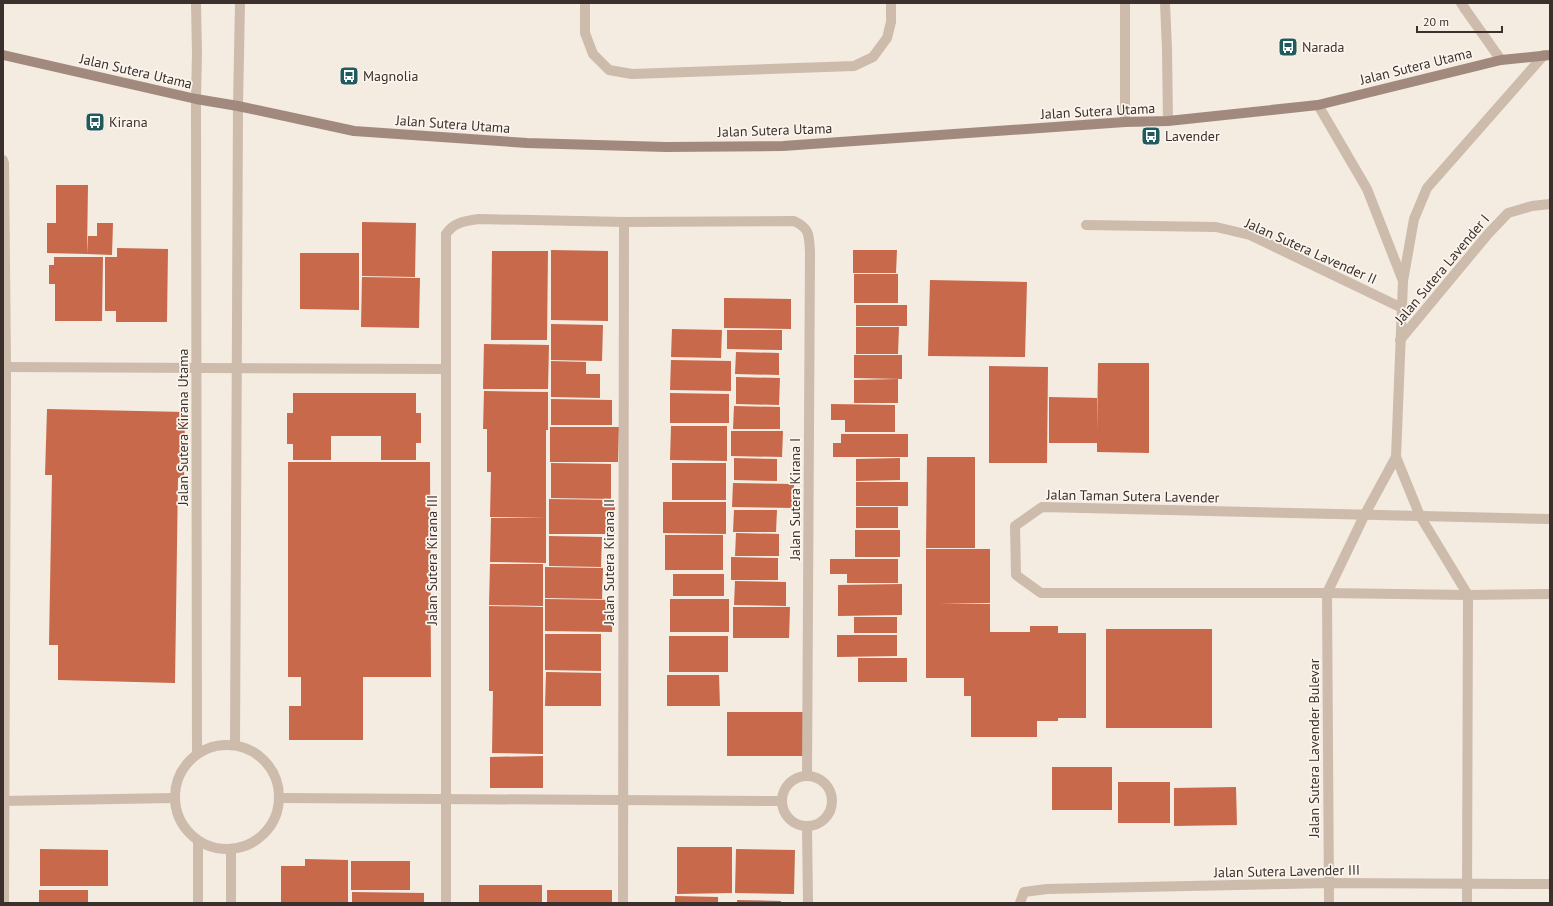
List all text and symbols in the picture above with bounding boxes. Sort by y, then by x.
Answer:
scale bar [1417,8,1502,34]
text: 20 m [1423,14,1449,29]
bus stop icon: Narada [1277,36,1299,58]
place label: Narada [1302,38,1345,56]
street label: Jalan Sutera Utama [1357,43,1474,89]
street label: Jalan Sutera Utama [77,49,194,93]
bus stop icon: Magnolia [338,65,360,87]
place label: Magnolia [363,67,419,85]
street label: Jalan Sutera Utama [1039,99,1156,123]
bus stop icon: Kirana [84,111,106,133]
street label: Jalan Sutera Utama [394,111,511,137]
place label: Kirana [109,113,148,131]
street label: Jalan Sutera Utama [716,119,833,141]
bus stop icon: Lavender [1140,125,1162,147]
place label: Lavender [1165,127,1220,145]
street label: Jalan Sutera Lavender I [1390,210,1493,328]
street label: Jalan Sutera Lavender II [1241,213,1380,288]
street label: Jalan Sutera Kirana Utama [174,348,192,507]
street label: Jalan Sutera Kirana I [786,438,804,561]
street label: Jalan Taman Sutera Lavender [1045,485,1220,507]
street label: Jalan Sutera Kirana III [423,495,441,626]
street label: Jalan Sutera Kirana II [600,499,618,626]
street label: Jalan Sutera Lavender Bulevar [1305,658,1323,839]
street label: Jalan Sutera Lavender III [1213,861,1360,881]

